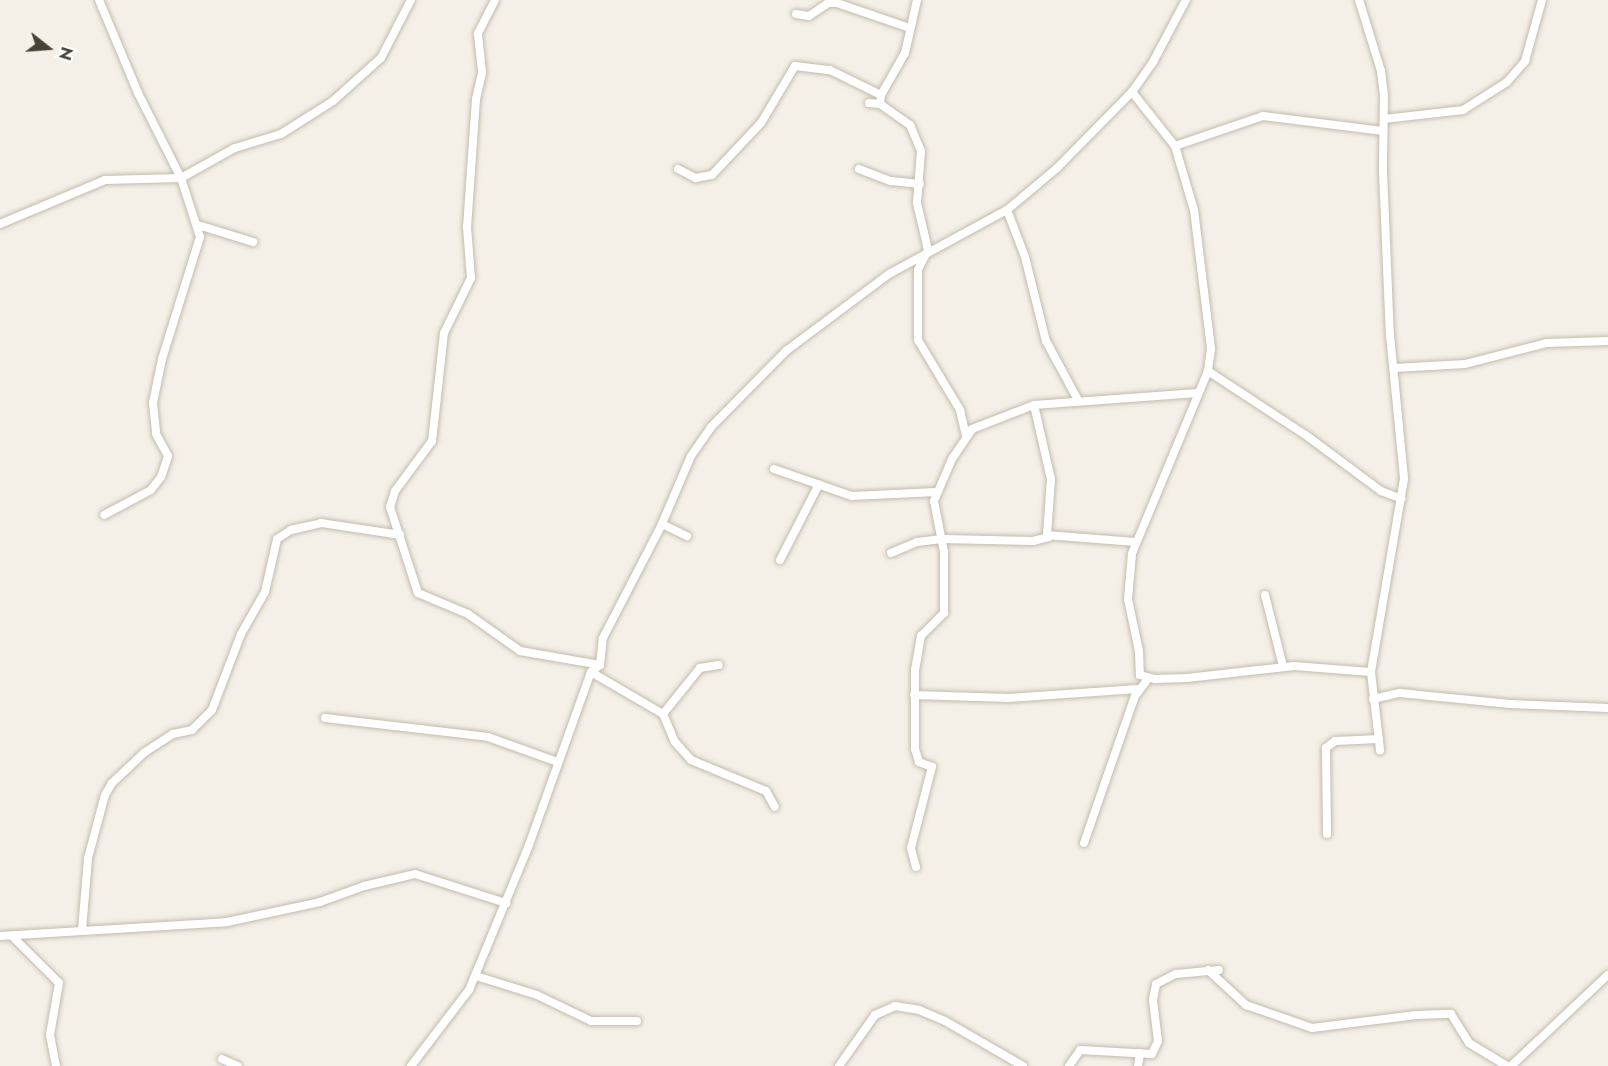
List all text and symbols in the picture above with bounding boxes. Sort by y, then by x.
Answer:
north arrow [18,18,78,78]
text: N [53,44,79,63]

